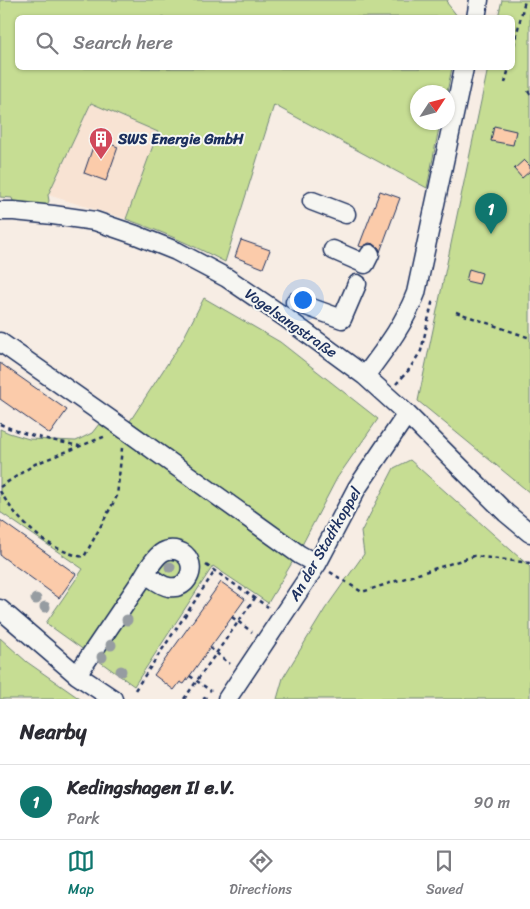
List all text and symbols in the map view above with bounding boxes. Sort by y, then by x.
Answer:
search box [15,15,515,70]
text: Search here [73,26,173,59]
icon: search [33,29,61,57]
north arrow [410,85,455,130]
building icon: SWS Energie GmbH [88,126,114,160]
place label: SWS Energie GmbH [117,126,244,152]
pin: 1 [475,193,507,234]
street label: Vogelsangstraße [239,281,343,365]
your location [290,287,316,313]
street label: An der Stadtkoppel [281,481,369,607]
text: Nearby [20,713,86,751]
text: Kedingshagen II e.V. [67,771,235,804]
text: 1 [33,788,39,817]
text: 90 m [474,788,510,817]
text: Park [67,804,100,833]
tab: Map [67,847,95,902]
tab: Directions [229,847,292,902]
tab: Saved [426,847,463,902]

